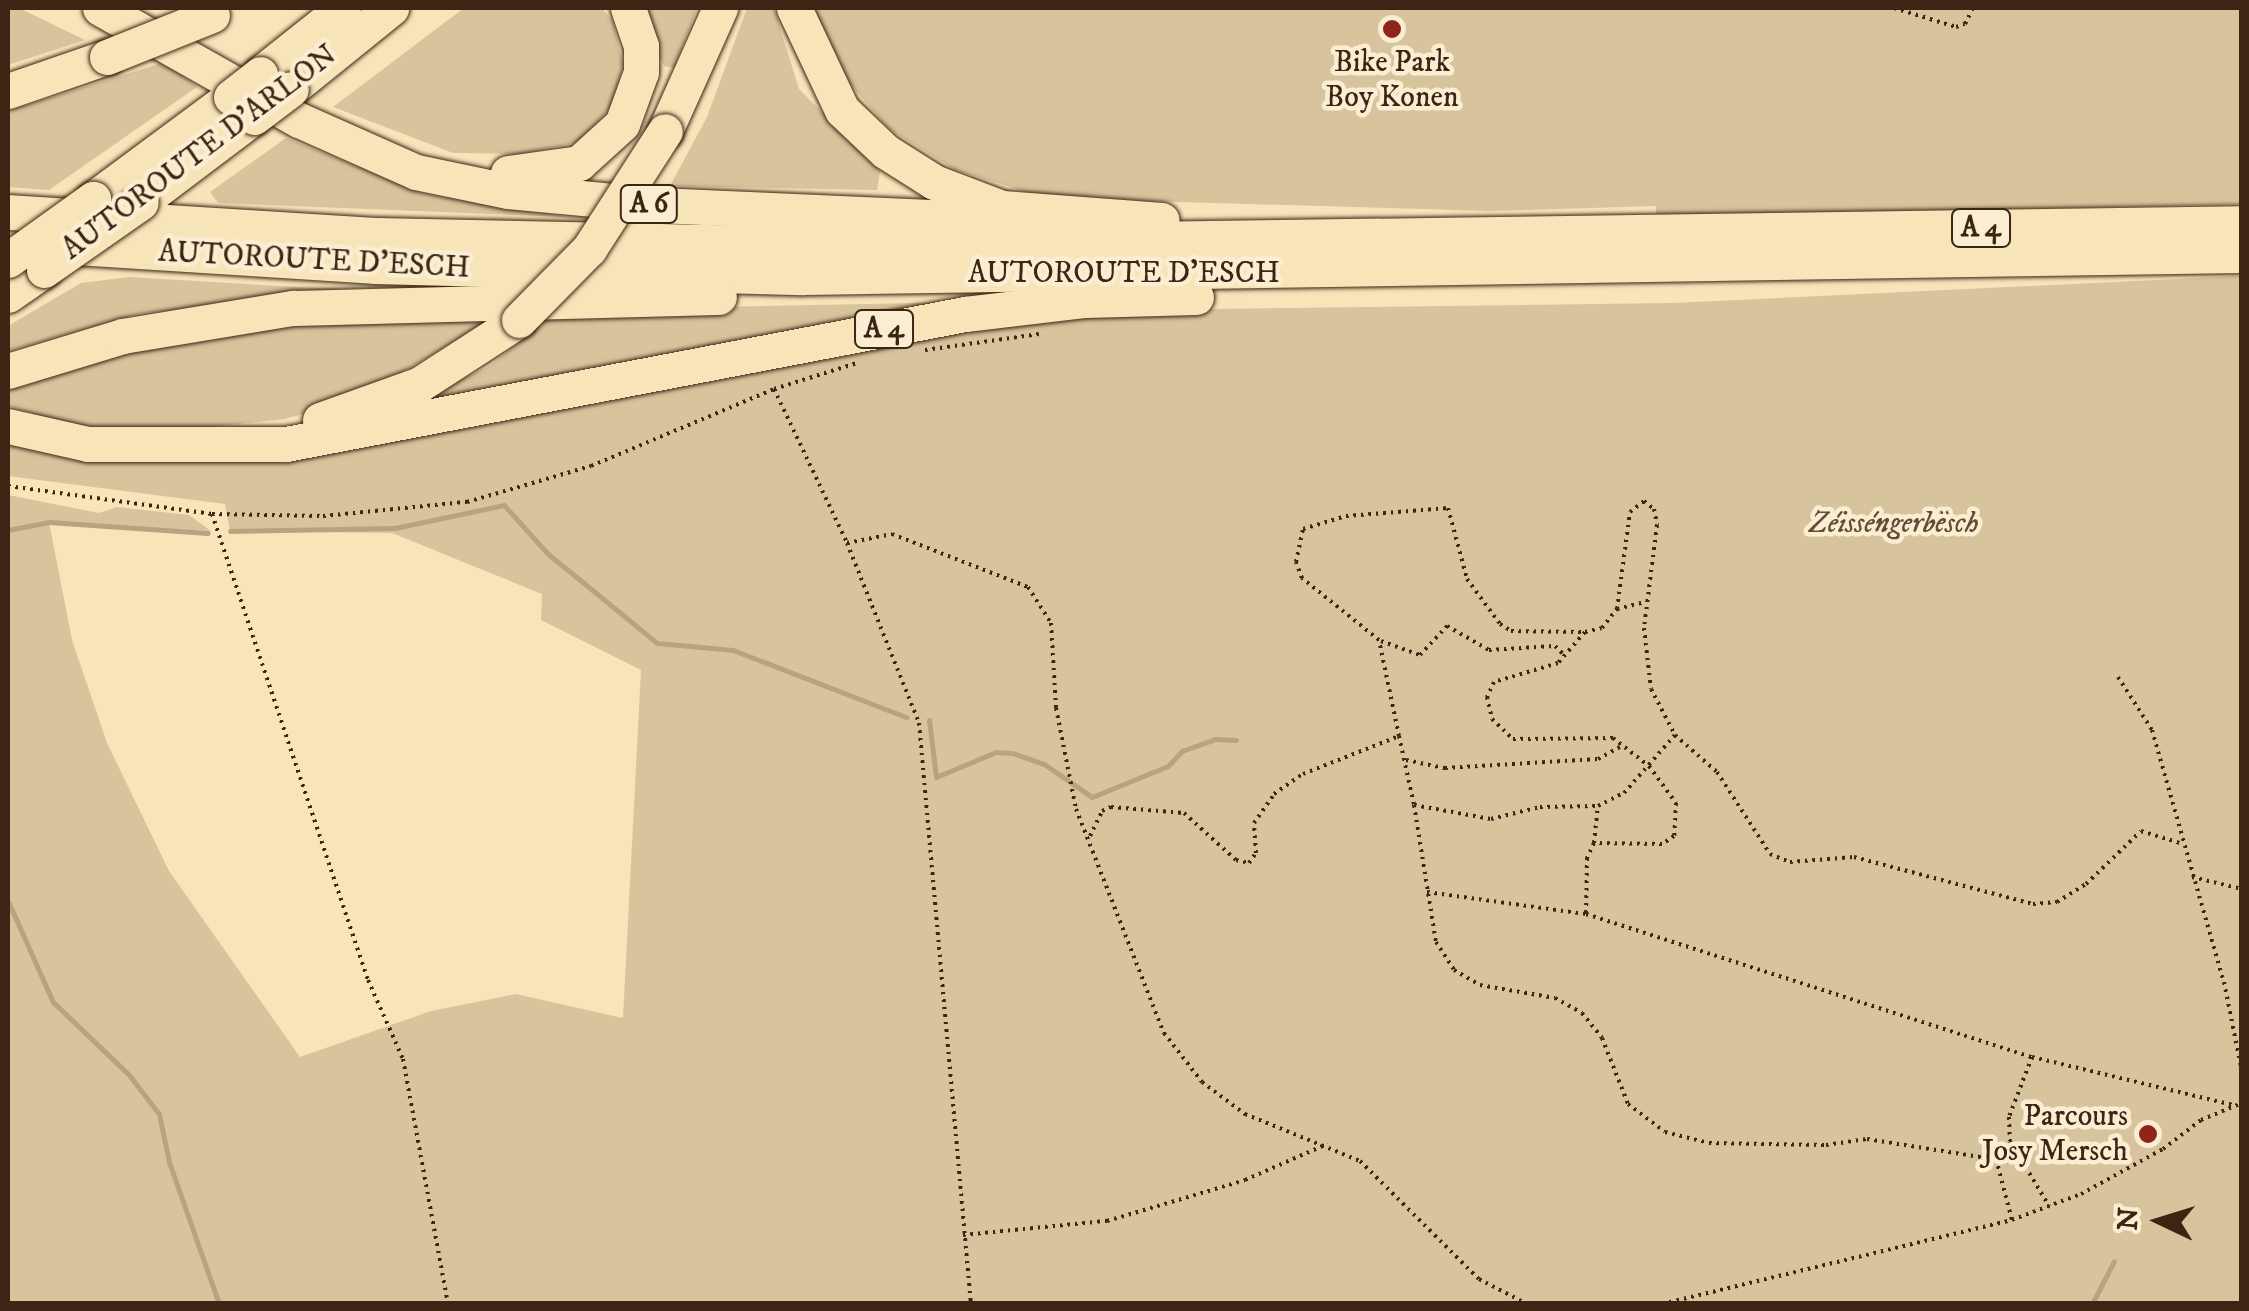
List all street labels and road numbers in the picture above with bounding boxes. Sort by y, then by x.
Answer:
street label: AUTOROUTE D'ARLON [55,38,345,268]
road number: A 6 [619,181,679,227]
road number: A 4 [1951,205,2011,251]
street label: AUTOROUTE D'ESCH [157,235,471,287]
street label: AUTOROUTE D'ESCH [968,256,1280,292]
road number: A 4 [854,306,914,352]

